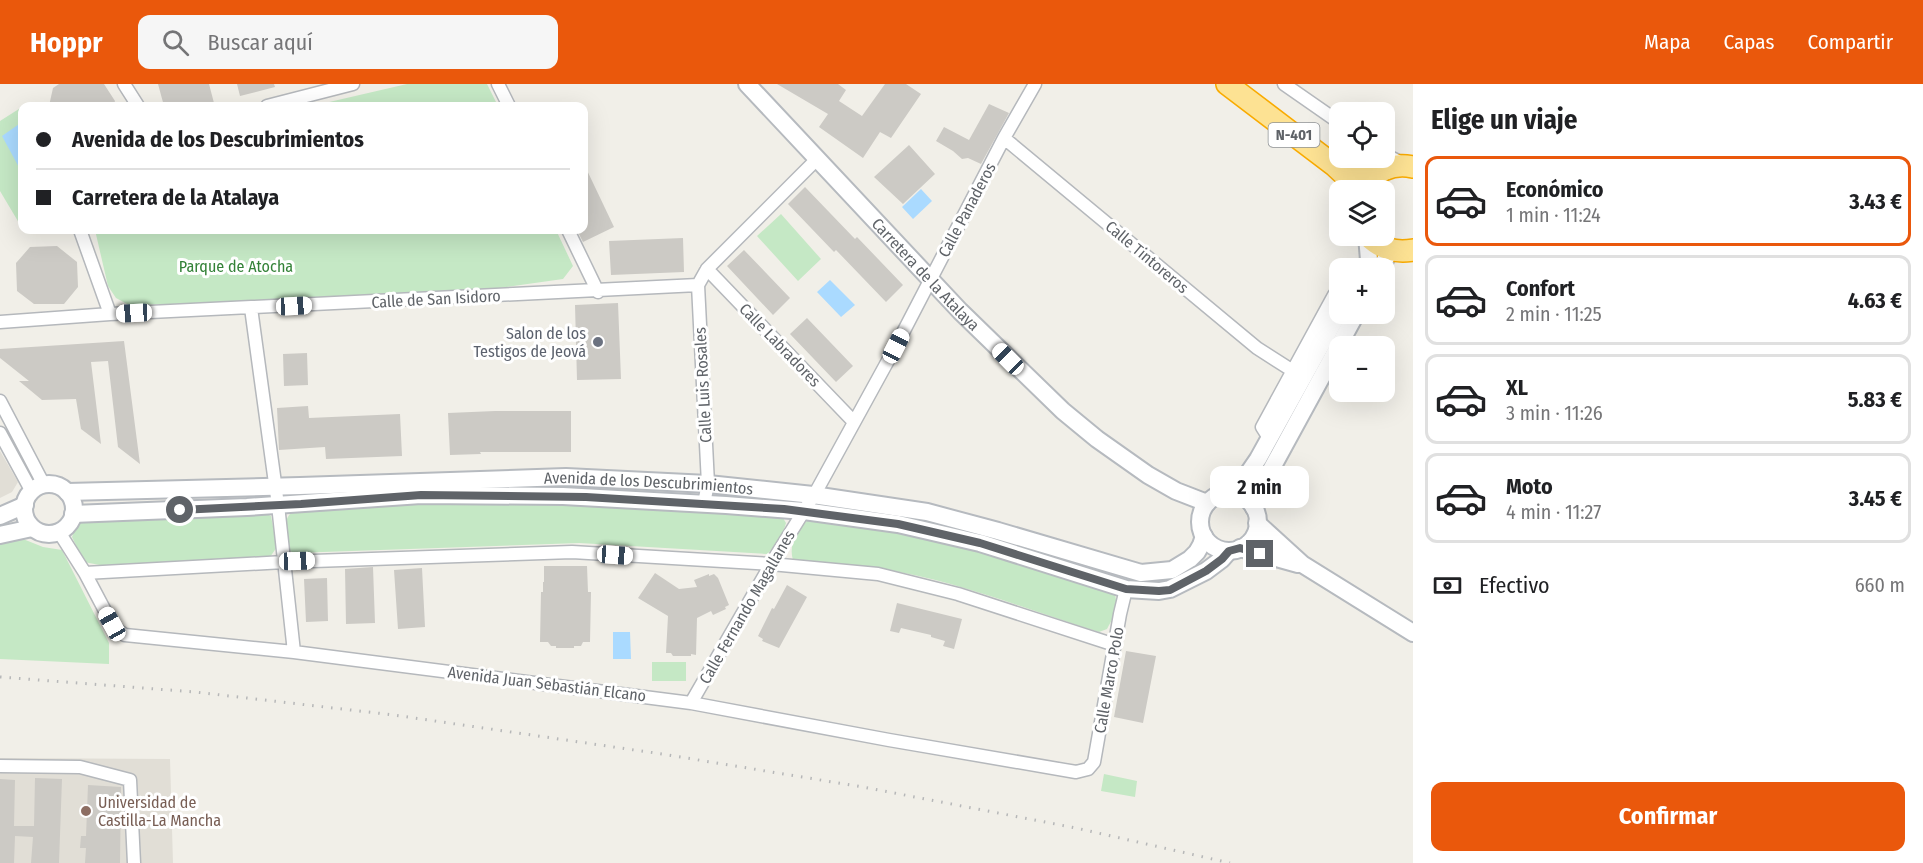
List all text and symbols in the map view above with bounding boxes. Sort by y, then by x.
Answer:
search box [138,15,558,69]
text: Hoppr [30,26,102,59]
icon: search [159,26,192,59]
text: Buscar aquí [207,29,313,56]
text: Mapa [1644,29,1691,55]
text: Capas [1724,29,1774,55]
text: Compartir [1807,29,1893,55]
map controls [1329,102,1395,402]
button: locate [1329,102,1395,168]
text: Elige un viaje [1431,104,1577,136]
road number: N-401 [1268,123,1320,147]
text: Avenida de los Descubrimientos [72,126,364,153]
street label: Calle Panaderos [934,159,1000,260]
icon: car [1434,174,1488,228]
text: Económico [1506,176,1604,203]
button: layers [1329,180,1395,246]
text: Carretera de la Atalaya [72,184,279,211]
text: 3.43 € [1849,188,1902,215]
text: 1 min · 11:24 [1506,203,1601,227]
street label: Carretera de la Atalaya [868,214,984,334]
street label: Calle Tintoreros [1102,217,1192,297]
park label: Parque de Atocha [179,257,293,276]
button: + [1329,258,1395,324]
icon: car [1434,273,1488,327]
text: Confort [1506,275,1575,302]
street label: Calle de San Isidoro [371,286,501,312]
text: 4.63 € [1848,287,1902,314]
car [276,296,312,316]
street label: Calle Labradores [735,299,825,391]
text: 2 min · 11:25 [1506,302,1602,326]
car [116,303,152,323]
place label: Salon de los Testigos de Jeová [474,324,586,361]
car [880,326,912,366]
street label: Calle Luis Rosales [690,327,716,443]
marker: Salon de los Testigos de Jeová [591,335,605,349]
button: − [1329,336,1395,402]
car [989,340,1027,378]
icon: car [1434,372,1488,426]
text: XL [1506,374,1528,401]
text: 5.83 € [1848,386,1902,413]
text: 3 min · 11:26 [1506,401,1603,425]
street label: Avenida de los Descubrimientos [544,467,754,498]
callout: 2 min [1210,467,1310,509]
icon: car [1434,471,1488,525]
text: Moto [1506,473,1553,500]
text: 2 min [1237,475,1282,499]
text: 3.45 € [1849,485,1902,512]
route start [166,496,193,523]
text: 4 min · 11:27 [1506,500,1601,524]
street label: Calle Fernando Magallanes [695,527,799,687]
route end [1246,540,1273,567]
car [596,545,634,565]
car [279,551,315,571]
icon: cash [1431,569,1464,602]
text: Efectivo [1479,572,1550,599]
text: 660 m [1855,573,1905,597]
car [95,604,129,644]
street label: Calle Marco Polo [1090,625,1128,735]
street label: Avenida Juan Sebastián Elcano [447,662,647,706]
button: Confirmar [1431,782,1905,851]
place label: Universidad de Castilla-La Mancha [98,793,221,830]
marker: Universidad de Castilla-La Mancha [79,804,93,818]

